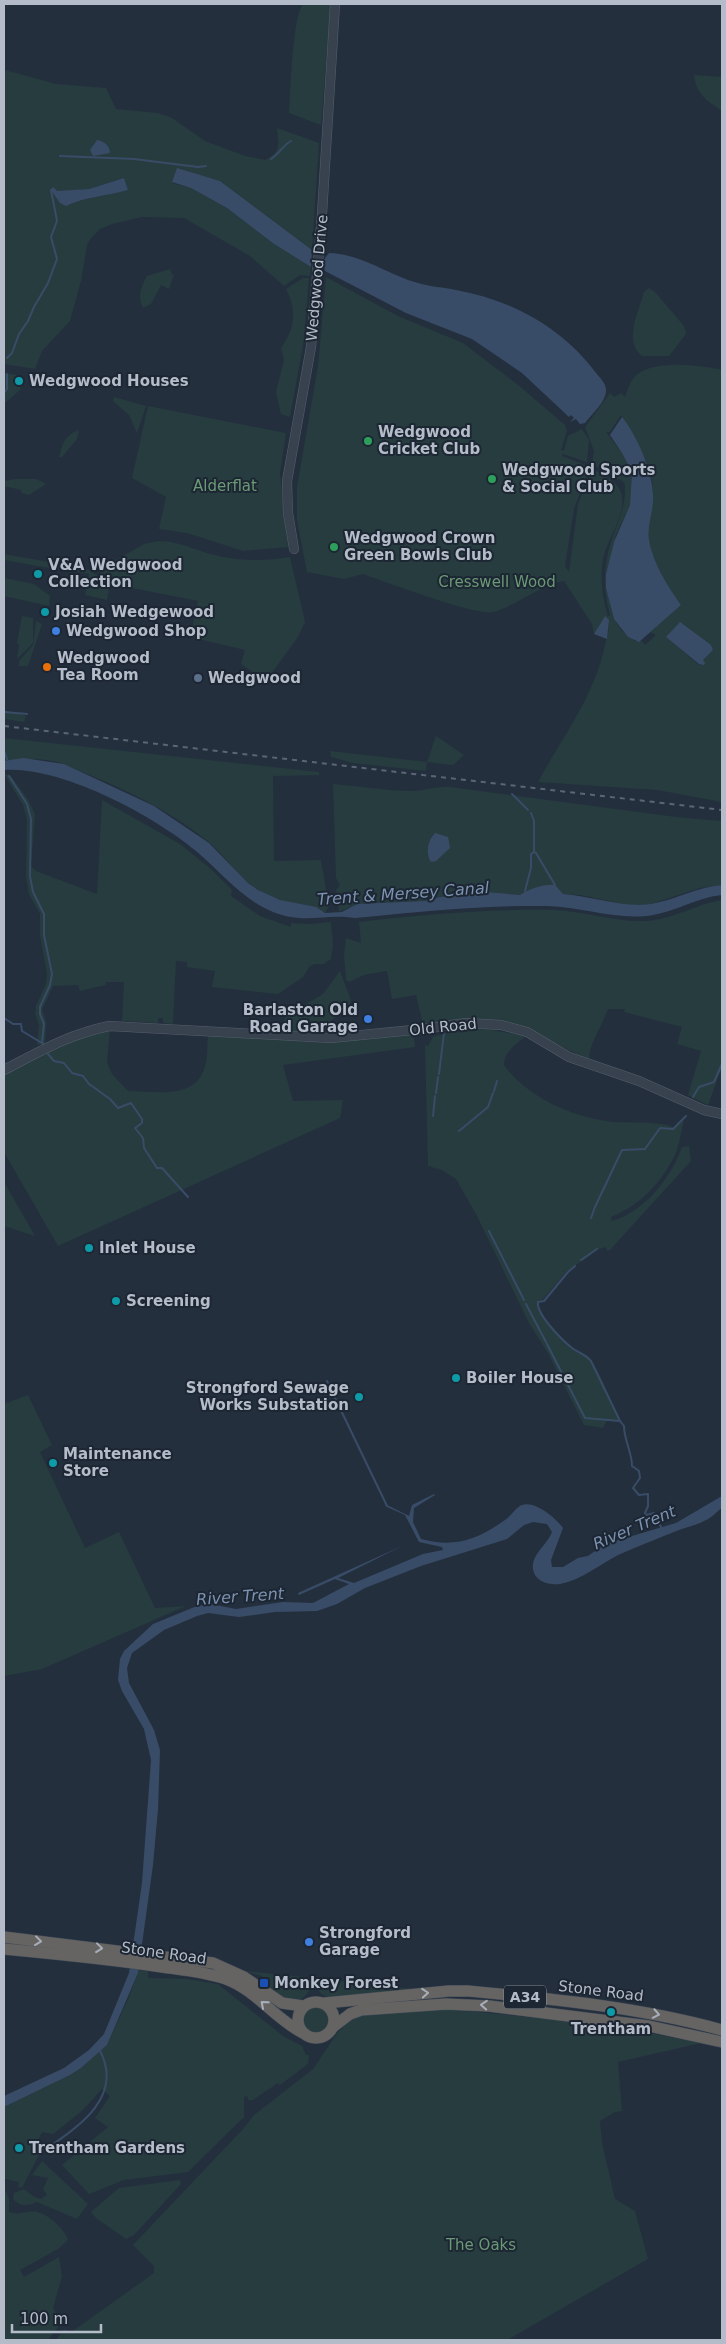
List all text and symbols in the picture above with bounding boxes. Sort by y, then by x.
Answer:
street label: Wedgwood Drive [302,214,332,342]
place label: Wedgwood Houses [29,372,189,390]
marker: Wedgwood Houses [13,375,25,387]
place label: Wedgwood Cricket Club [378,423,480,458]
marker: Wedgwood Cricket Club [362,435,374,447]
place label: Wedgwood Sports & Social Club [502,461,655,496]
marker: Wedgwood Sports & Social Club [486,473,498,485]
park label: Alderflat [193,477,257,495]
place label: Wedgwood Crown Green Bowls Club [344,529,495,564]
marker: Wedgwood Crown Green Bowls Club [328,541,340,553]
place label: V&A Wedgwood Collection [48,556,182,591]
marker: V&A Wedgwood Collection [32,568,44,580]
park label: Cresswell Wood [438,573,556,591]
place label: Josiah Wedgewood [54,603,214,621]
marker: Josiah Wedgewood [39,606,51,618]
place label: Wedgwood Shop [66,622,207,640]
marker: Wedgwood Shop [50,625,62,637]
place label: Wedgwood Tea Room [57,649,150,684]
marker: Wedgwood Tea Room [41,661,53,673]
place label: Wedgwood [208,669,301,687]
marker: Wedgwood [192,672,204,684]
water label: Trent & Mersey Canal [316,878,490,909]
place label: Barlaston Old Road Garage [243,1001,358,1036]
marker: Barlaston Old Road Garage [362,1013,374,1025]
street label: Old Road [408,1015,478,1039]
place label: Inlet House [99,1239,196,1257]
marker: Inlet House [83,1242,95,1254]
place label: Screening [126,1292,211,1310]
marker: Screening [110,1295,122,1307]
place label: Boiler House [466,1369,573,1387]
marker: Boiler House [450,1372,462,1384]
place label: Strongford Sewage Works Substation [186,1379,349,1414]
marker: Strongford Sewage Works Substation [353,1391,365,1403]
place label: Maintenance Store [63,1445,172,1480]
marker: Maintenance Store [47,1457,59,1469]
water label: River Trent [590,1501,679,1553]
water label: River Trent [196,1584,285,1609]
place label: Strongford Garage [319,1924,411,1959]
one-way arrow [35,1935,43,1946]
marker: Strongford Garage [303,1936,315,1948]
street label: Stone Road [120,1938,208,1968]
one-way arrow [95,1942,103,1953]
place label: Monkey Forest [274,1974,398,1992]
marker: Monkey Forest [258,1977,270,1989]
street label: Stone Road [557,1977,645,2005]
road number: A34 [504,1985,546,2008]
one-way arrow [422,1988,430,1999]
one-way arrow [480,2000,488,2011]
one-way arrow [261,2001,270,2010]
marker: Trentham [605,2006,617,2018]
one-way arrow [652,2008,661,2019]
place label: Trentham [571,2020,651,2038]
place label: Trentham Gardens [29,2139,185,2157]
marker: Trentham Gardens [13,2142,25,2154]
park label: The Oaks [445,2236,516,2254]
scale bar [12,2302,101,2334]
text: 100 m [20,2310,68,2328]

